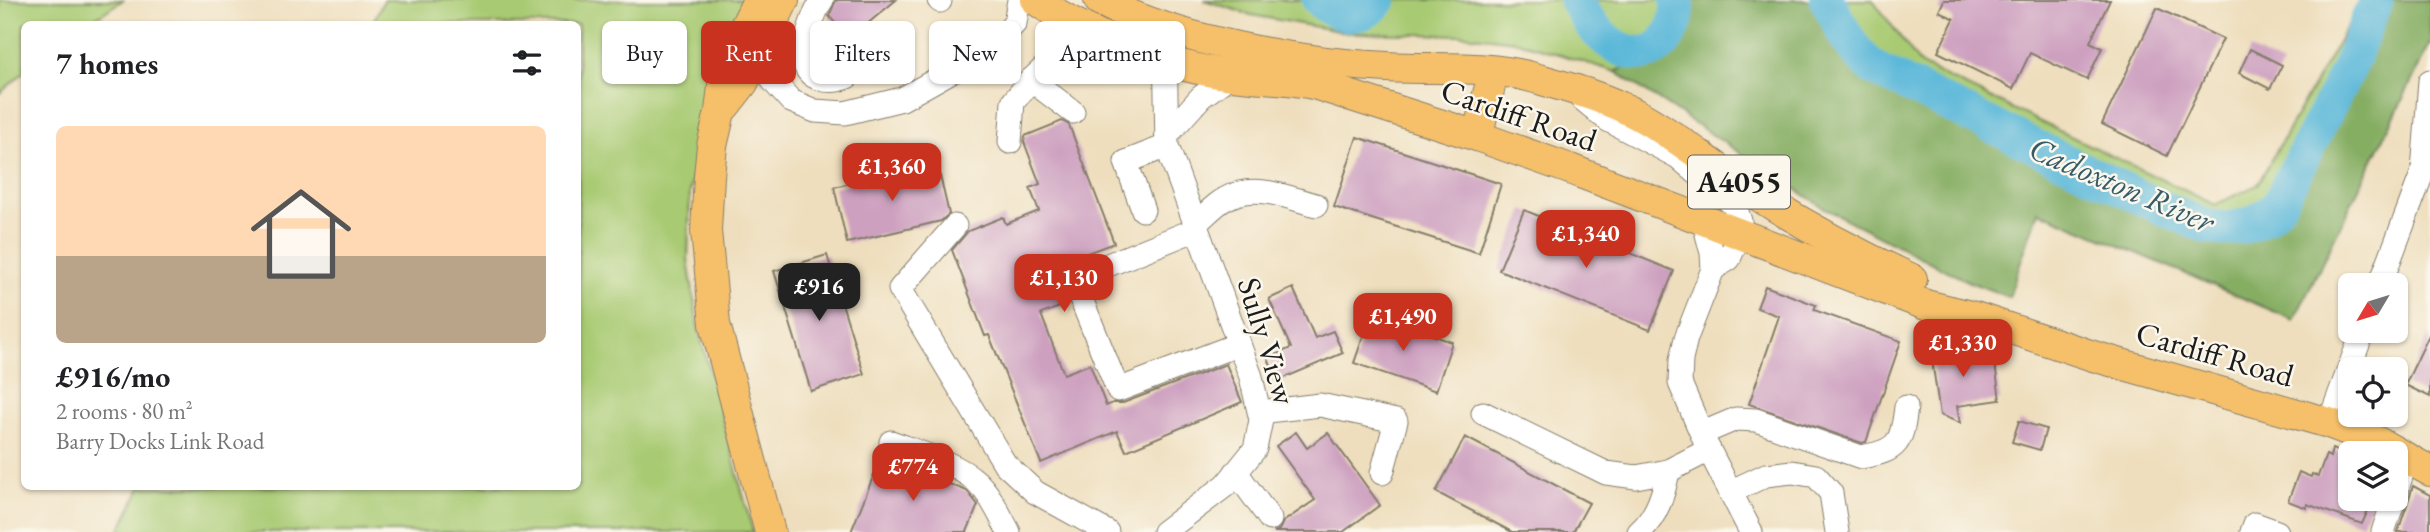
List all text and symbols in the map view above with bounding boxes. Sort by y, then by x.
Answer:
chip: Buy [602,21,687,84]
chip: Rent [701,21,796,84]
chip: Filters [810,21,915,84]
chip: New [929,21,1021,84]
chip: Apartment [1035,21,1185,84]
text: 7 homes [56,44,158,83]
icon: filters [508,44,546,82]
street label: Cardiff Road [1436,69,1603,161]
water label: Cadoxton River [2023,126,2222,243]
pin: £1,360 [835,144,949,203]
text: £1,360 [858,151,926,181]
road number: A4055 [1688,156,1790,208]
icon: home [238,171,364,297]
pin: £1,340 [1529,210,1643,270]
text: £1,340 [1552,218,1620,248]
pin: £1,130 [1007,254,1121,314]
text: £1,130 [1030,262,1098,292]
pin: £916 [778,264,860,323]
text: £916 [794,271,844,301]
street label: Sully View [1228,272,1306,411]
north arrow [2338,273,2408,343]
map controls [2338,273,2408,511]
pin: £1,490 [1346,294,1460,353]
text: £1,490 [1369,301,1437,331]
street label: Cardiff Road [2131,311,2299,397]
pin: £1,330 [1906,320,2020,379]
text: £1,330 [1929,327,1997,357]
text: £916/mo [56,357,170,396]
button: locate [2338,357,2408,427]
text: 2 rooms · 80 m² [56,396,193,426]
text: Barry Docks Link Road [56,426,264,456]
button: layers [2338,441,2408,511]
pin: £774 [872,444,954,503]
text: £774 [888,451,938,481]

